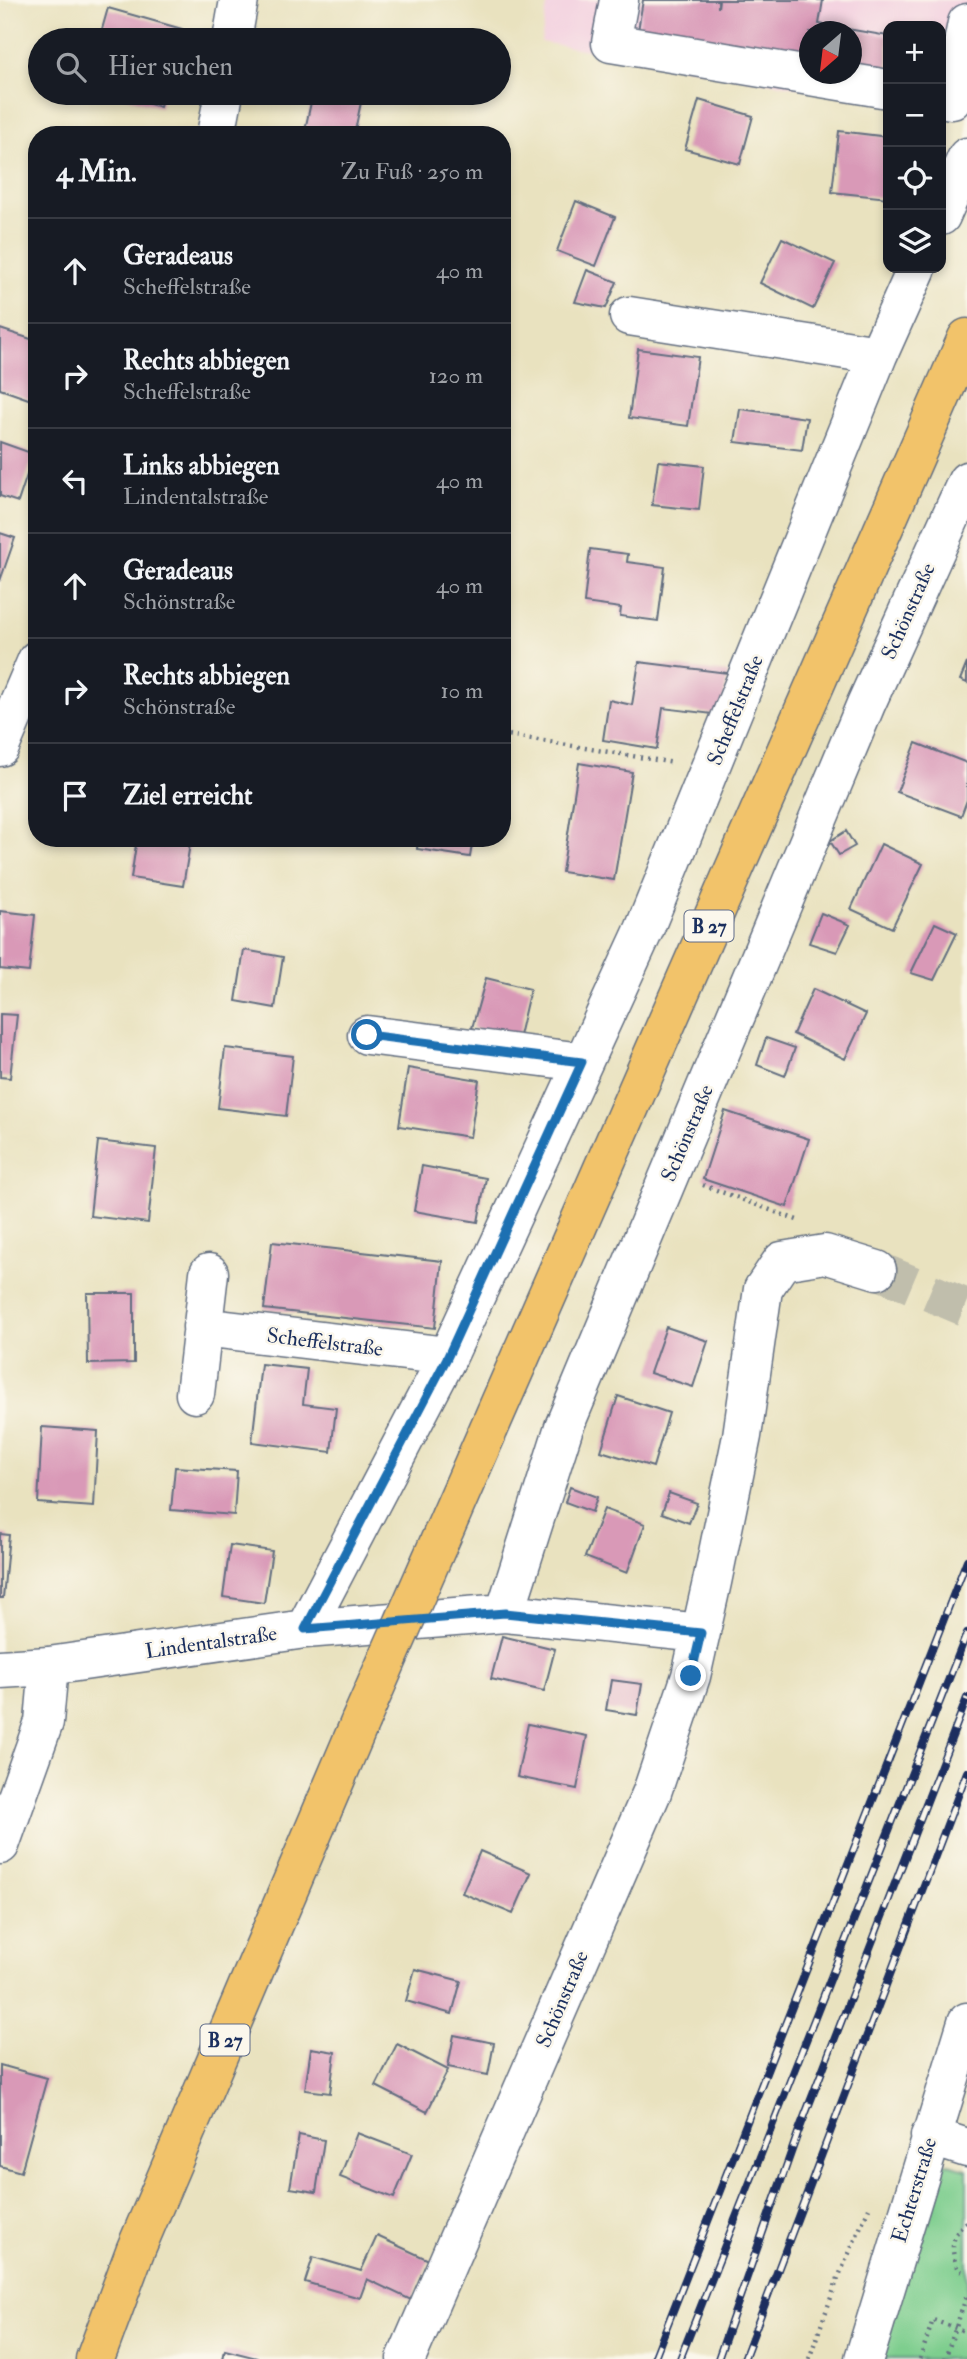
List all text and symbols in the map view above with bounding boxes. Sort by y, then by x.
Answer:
north arrow [799,21,862,84]
map controls [883,21,946,273]
button: + [883,21,946,84]
search box [28,28,511,105]
icon: search [52,48,90,86]
text: Hier suchen [108,51,233,83]
button: − [883,84,946,147]
button: locate [883,147,946,210]
text: 4 Min. [56,153,137,190]
text: Zu Fuß · 250 m [341,157,483,186]
button: layers [883,210,946,273]
text: Geradeaus [123,240,233,272]
icon: ahead [56,252,94,290]
text: 40 m [436,256,483,285]
text: Scheffelstraße [123,272,251,301]
text: Rechts abbiegen [123,345,290,377]
icon: right [56,357,94,395]
text: 120 m [429,361,483,390]
text: Scheffelstraße [123,377,251,406]
text: Links abbiegen [123,450,280,482]
icon: left [56,462,94,500]
text: 40 m [436,466,483,495]
text: Lindentalstraße [123,482,268,511]
text: Geradeaus [123,555,233,587]
street label: Schönstraße [875,559,942,664]
icon: ahead [56,567,94,605]
text: 40 m [436,571,483,600]
text: Schönstraße [123,587,235,616]
street label: Scheffelstraße [701,651,770,769]
text: Rechts abbiegen [123,660,290,692]
icon: right [56,672,94,710]
text: 10 m [440,676,483,705]
text: Schönstraße [123,692,235,721]
icon: arrive [56,777,94,815]
text: Ziel erreicht [123,780,253,812]
road number: B 27 [684,910,734,942]
route start [351,1019,382,1050]
street label: Schönstraße [655,1080,720,1186]
street label: Scheffelstraße [265,1322,385,1363]
street label: Lindentalstraße [143,1620,279,1665]
route end [675,1660,706,1691]
street label: Schönstraße [530,1946,595,2052]
road number: B 27 [201,2024,250,2056]
street label: Echterstraße [886,2134,943,2246]

